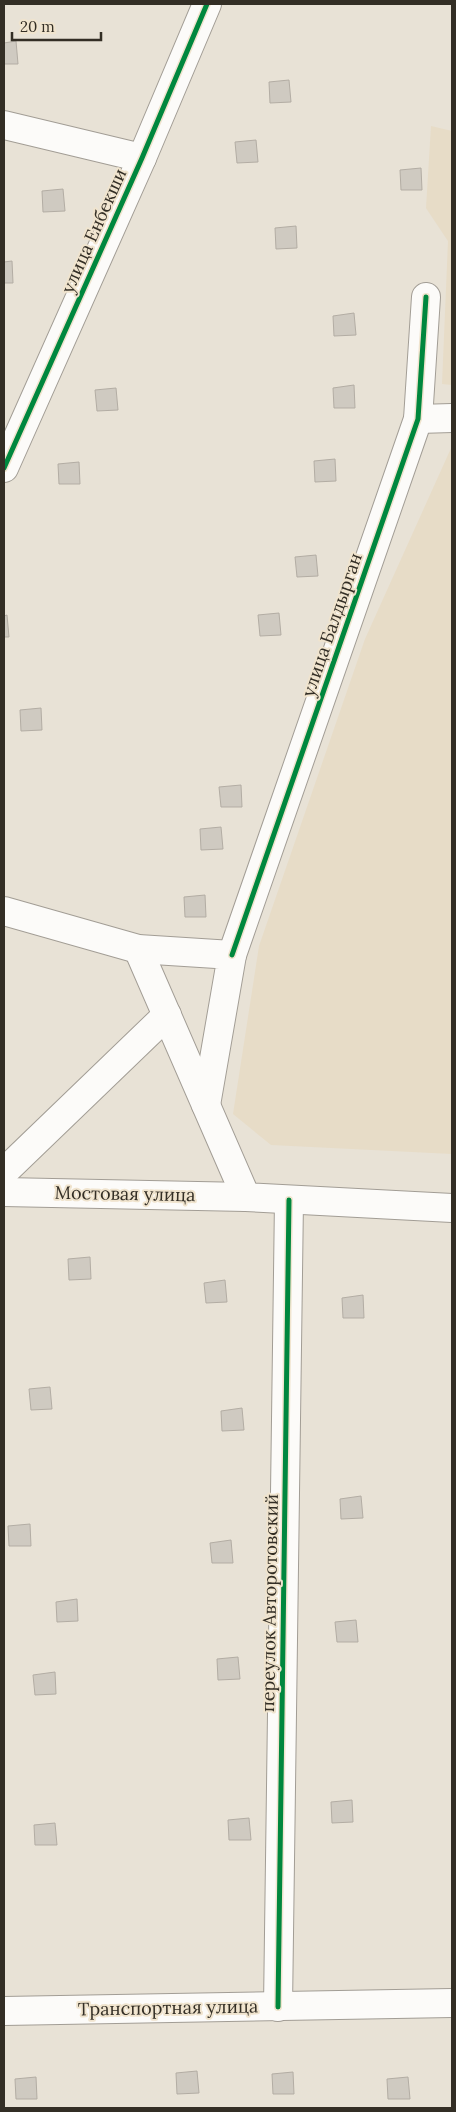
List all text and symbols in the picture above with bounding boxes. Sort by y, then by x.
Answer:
scale bar [12,10,101,42]
text: 20 m [20,17,55,36]
street label: улица Енбекши [56,165,131,297]
street label: улица Балдырган [296,550,367,700]
street label: Мостовая улица [54,1181,196,1206]
street label: переулок Авторотовский [256,1494,283,1712]
street label: Транспортная улица [78,1994,258,2021]

